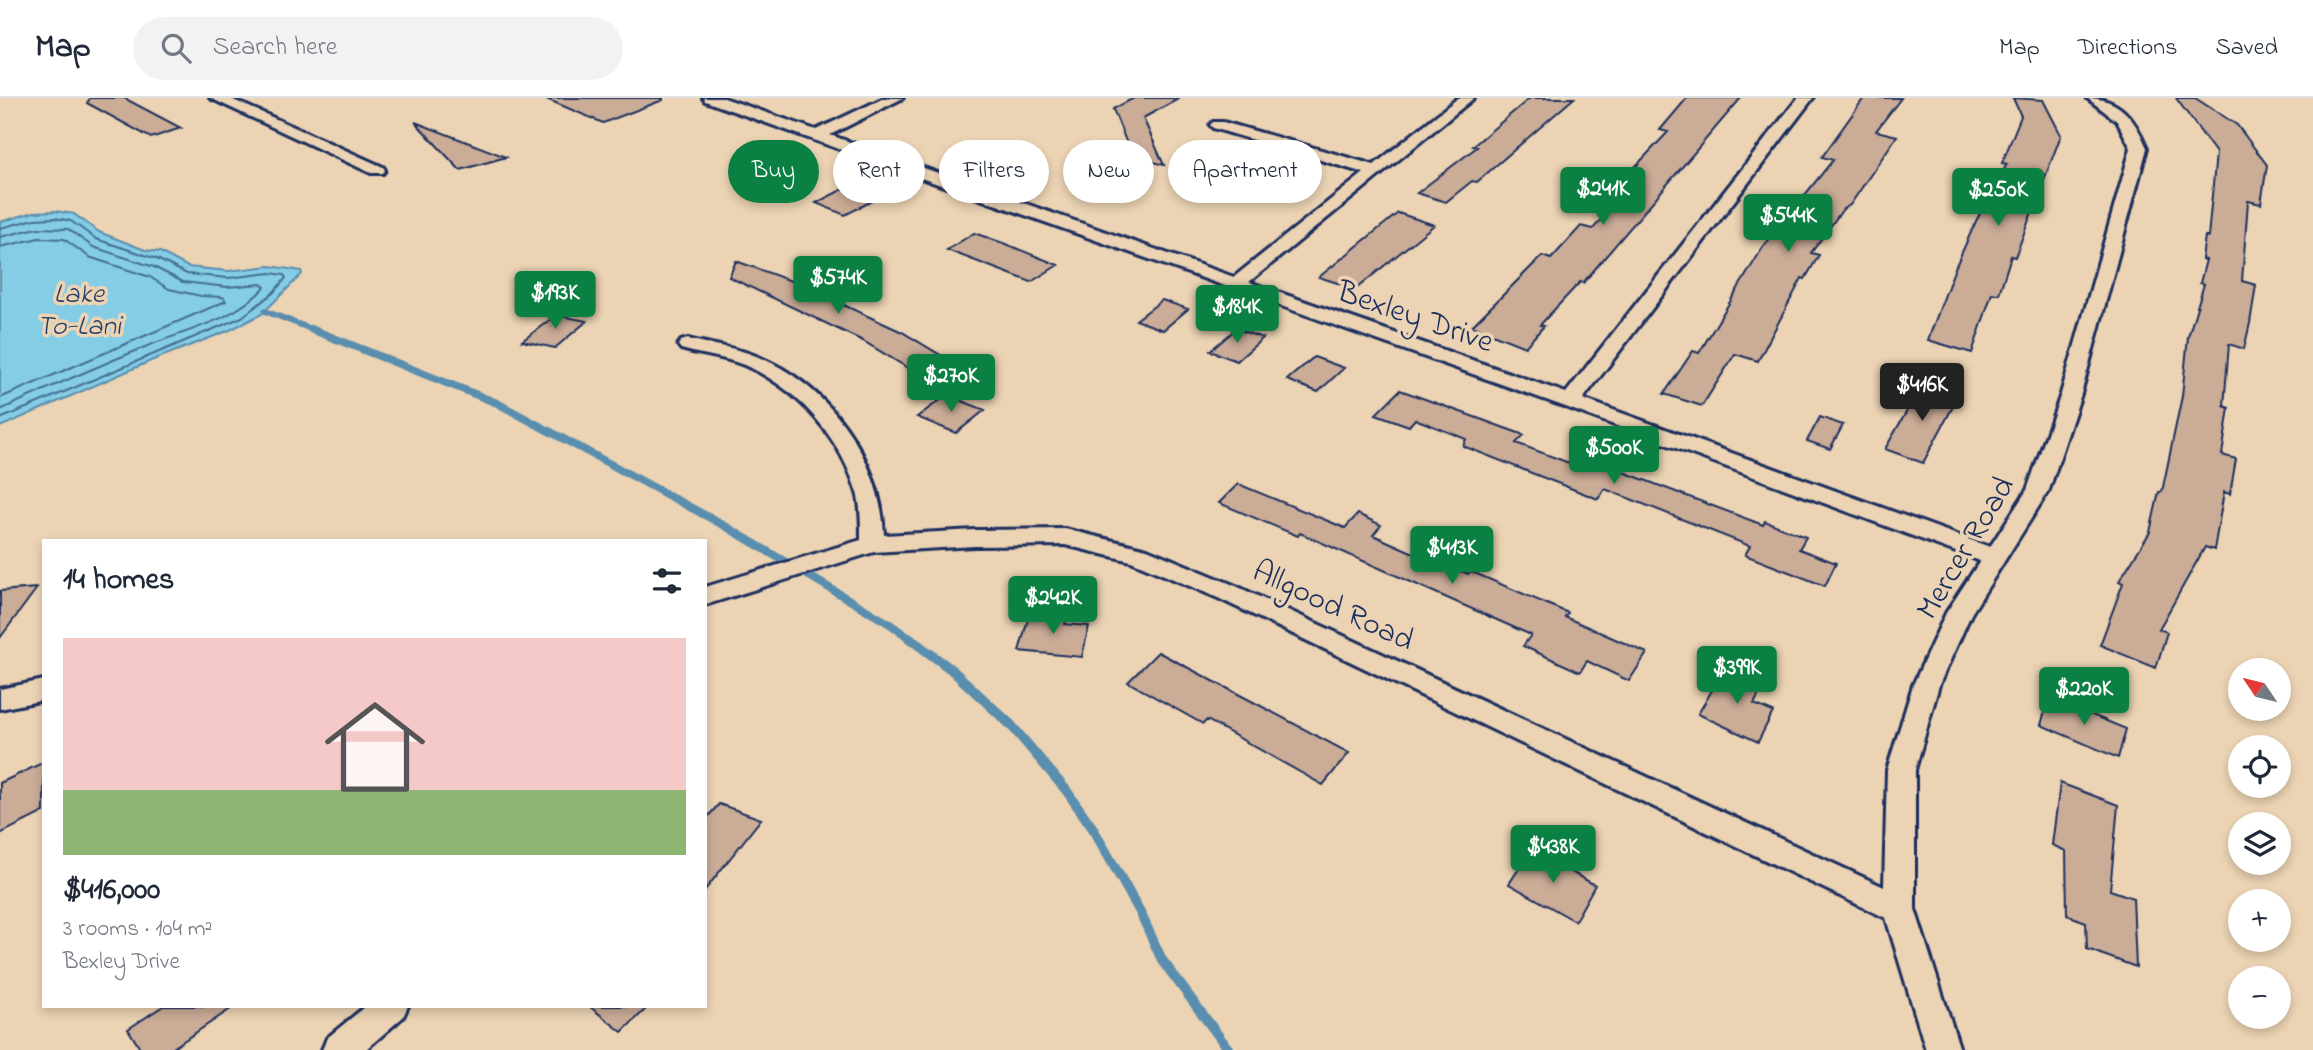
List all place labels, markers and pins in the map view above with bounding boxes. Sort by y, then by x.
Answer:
pin: $241K [1554,167,1652,227]
pin: $250K [1949,169,2047,228]
pin: $544K [1739,194,1837,254]
pin: $574K [789,256,887,316]
pin: $193K [506,272,604,331]
pin: $184K [1188,286,1286,345]
pin: $270K [902,354,1000,414]
pin: $416K [1873,364,1971,423]
pin: $500K [1565,426,1663,486]
pin: $413K [1403,526,1501,586]
pin: $242K [1004,576,1102,636]
pin: $399K [1688,646,1786,706]
pin: $220K [2035,668,2133,727]
pin: $438K [1504,826,1602,885]

